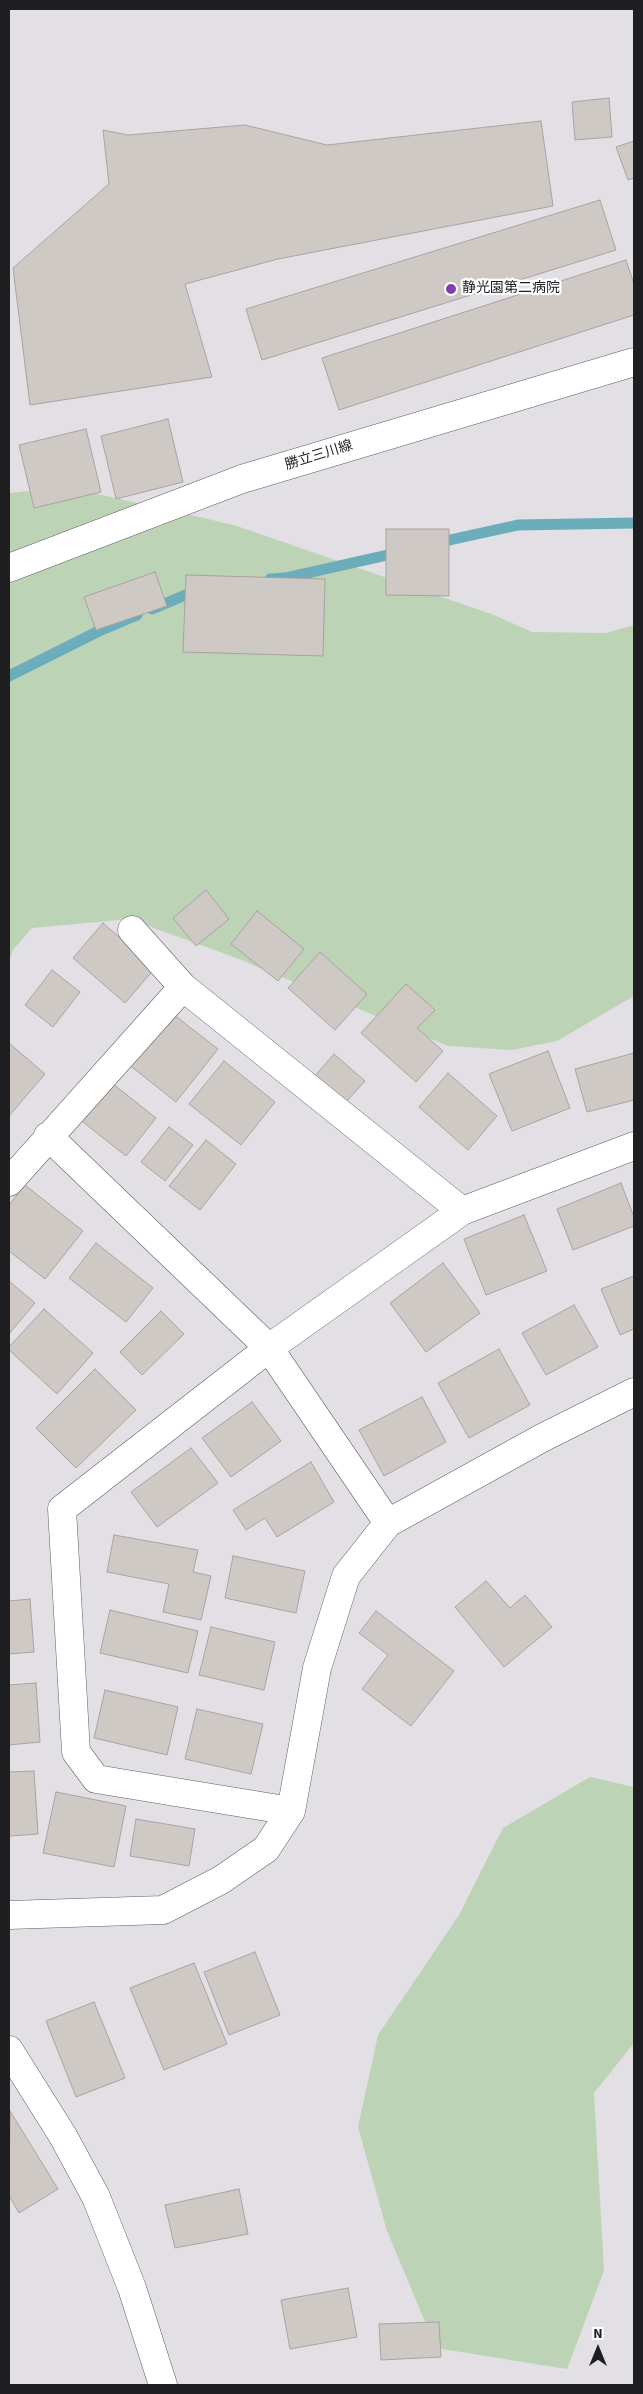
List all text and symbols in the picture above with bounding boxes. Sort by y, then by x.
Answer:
place label: 静光園第二病院 [462,281,560,297]
marker: 静光園第二病院 [444,282,458,296]
street label: 勝立三川線 [283,438,355,474]
north arrow [573,2324,623,2374]
text: N [593,2324,603,2344]

